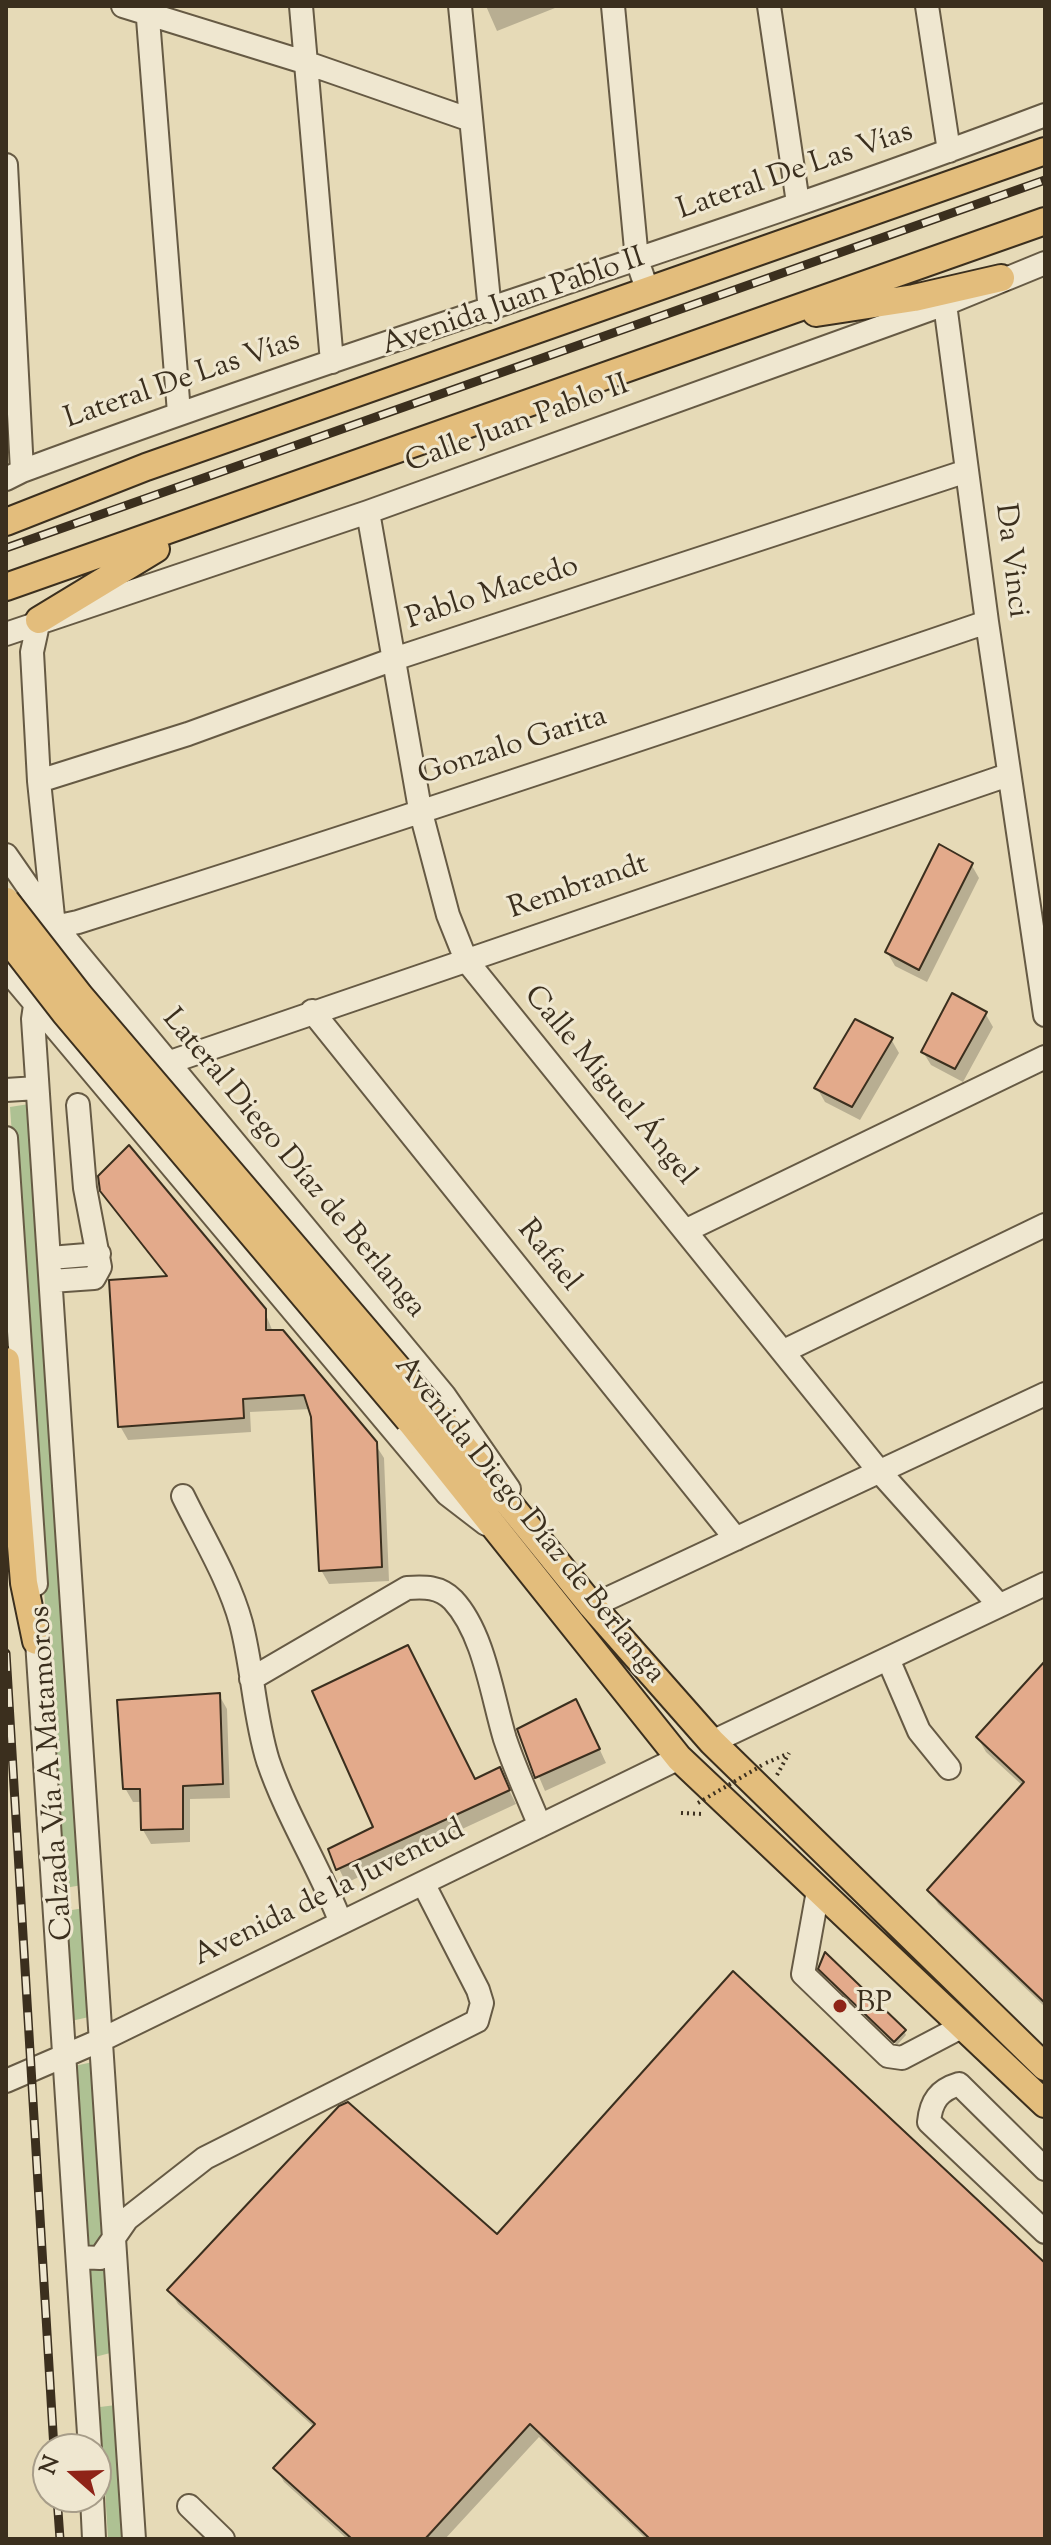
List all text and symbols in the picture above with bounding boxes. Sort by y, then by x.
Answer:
street label: Lateral De Las Vías [674,116,918,230]
street label: Avenida Juan Pablo II [378,242,650,366]
street label: Lateral De Las Vías [61,325,305,439]
street label: Calle Juan Pablo II [401,369,635,483]
street label: Da Vinci [984,502,1034,620]
street label: Pablo Macedo [402,550,584,640]
street label: Gonzalo Garita [414,701,612,795]
street label: Rembrandt [505,848,653,930]
street label: Calle Miguel Ángel [514,980,702,1194]
street label: Lateral Diego Díaz de Berlanga [152,1003,432,1327]
street label: Rafael [507,1214,587,1300]
street label: Avenida Diego Díaz de Berlanga [385,1350,671,1692]
street label: Calzada Vía A Matamoros [24,1604,84,1942]
street label: Avenida de la Juventud [189,1814,471,1976]
place label: BP [856,1988,892,2024]
marker: BP [831,1997,849,2015]
north arrow [32,2433,112,2513]
text: N [33,2452,69,2479]

